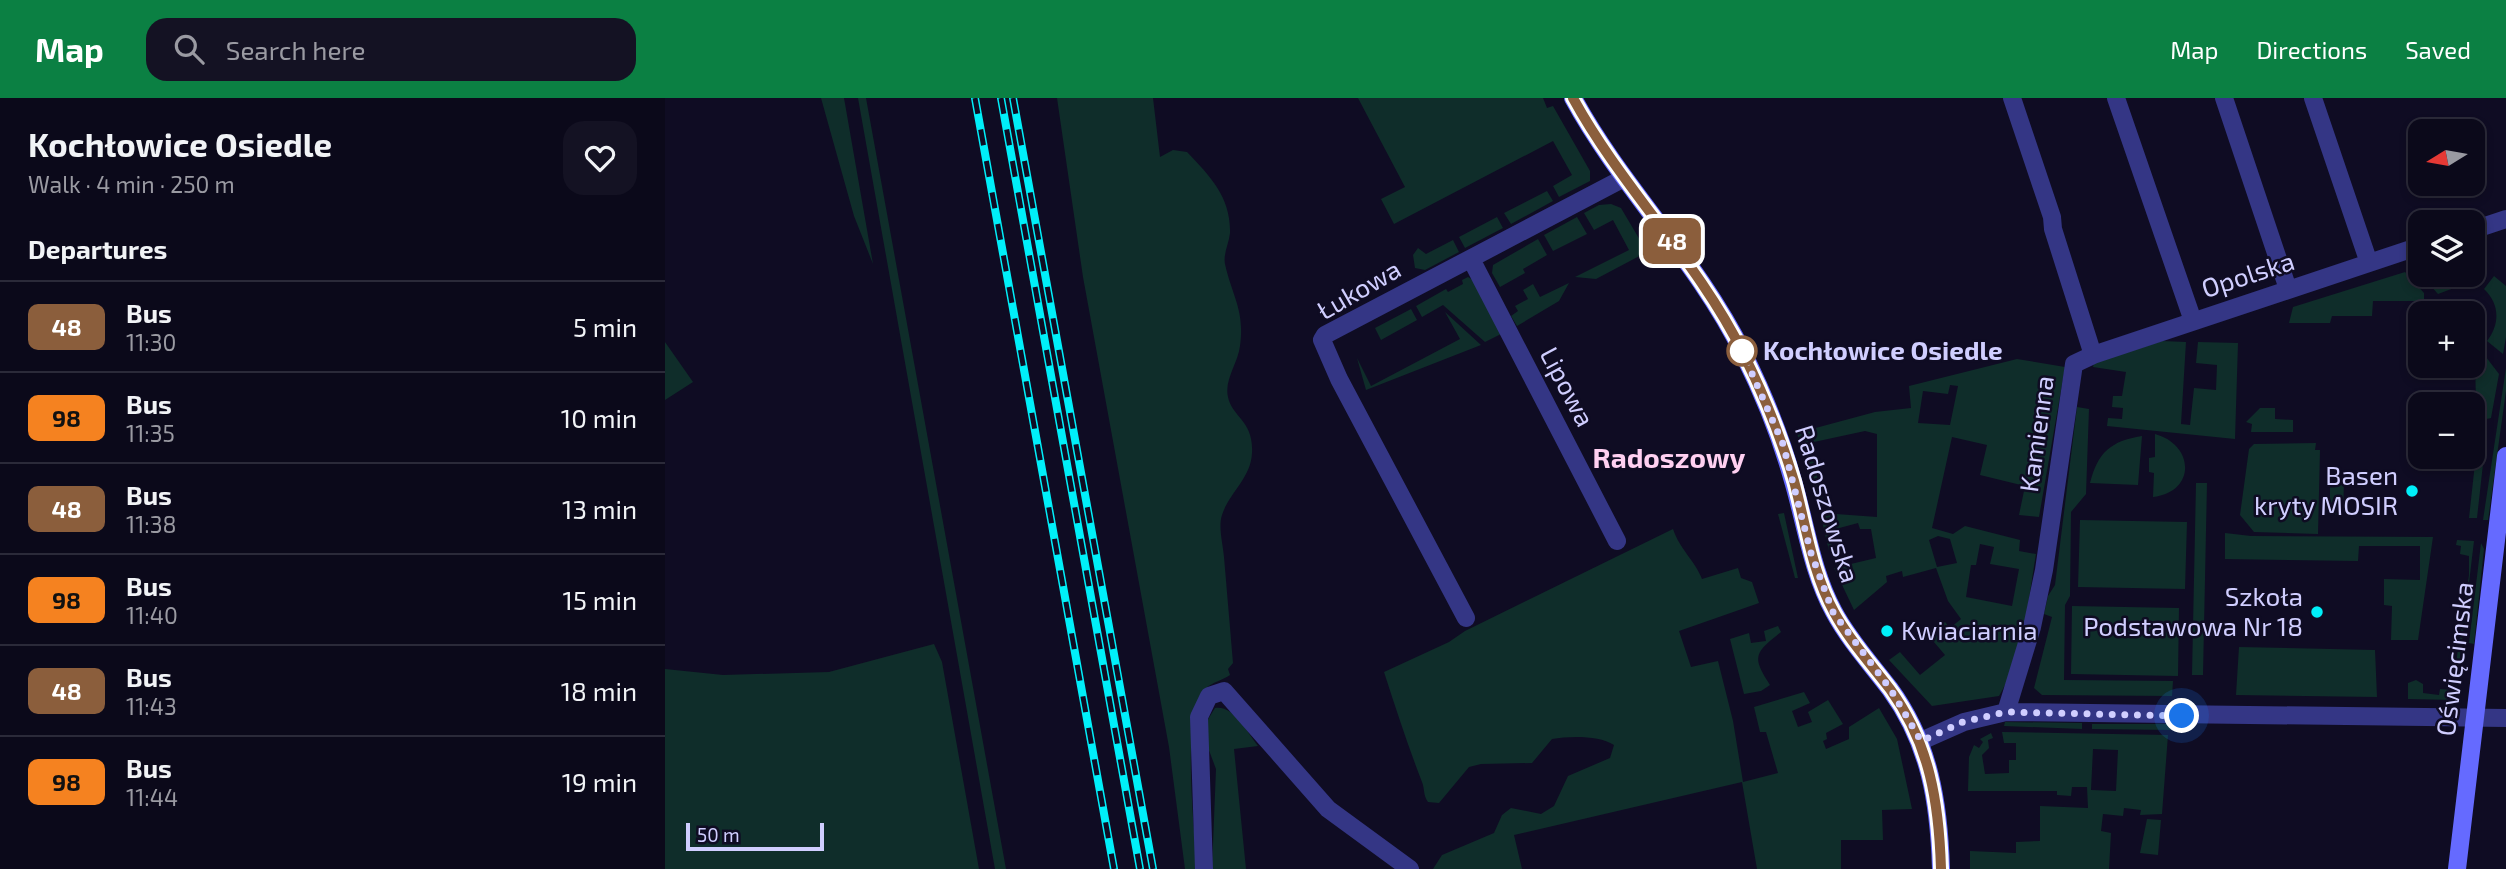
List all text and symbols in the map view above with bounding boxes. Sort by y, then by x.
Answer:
search box [146,18,636,81]
text: Map [35,29,104,69]
icon: search [170,30,208,68]
text: Search here [226,34,365,65]
text: Map [2170,35,2218,64]
text: Directions [2256,35,2367,64]
text: Saved [2405,35,2471,64]
north arrow [2408,119,2485,196]
map controls [2408,119,2485,469]
button: heart [563,121,637,195]
text: Kochłowice Osiedle [28,124,332,164]
text: Walk · 4 min · 250 m [28,170,235,198]
button: layers [2408,210,2485,287]
line badge: 48 [1641,218,1703,264]
text: 48 [1657,226,1687,255]
text: Departures [28,233,167,264]
street label: Opolska [2197,244,2298,303]
street label: Łukowa [1311,252,1406,325]
text: Bus [126,297,172,328]
button: + [2408,301,2485,378]
text: 5 min [573,311,637,342]
text: 48 [51,312,82,341]
text: 11:30 [126,328,176,356]
place label: Kochłowice Osiedle [1763,334,2003,365]
marker: Kochłowice Osiedle [1727,336,1757,366]
street label: Lipowa [1535,341,1602,431]
street label: Kamienna [2012,374,2059,494]
text: Bus [126,388,172,419]
button: − [2408,392,2485,469]
text: 10 min [561,402,637,433]
text: 98 [52,403,81,432]
text: 11:35 [126,419,175,447]
street label: Radoszowska [1790,421,1867,586]
district label: Radoszowy [1593,440,1746,474]
place label: Basen kryty MOSIR [2254,459,2398,520]
text: Bus [126,479,172,510]
marker: Basen kryty MOSIR [2404,483,2420,499]
text: 13 min [562,493,637,524]
text: 48 [51,494,82,523]
text: 11:38 [126,510,177,538]
text: Bus [126,570,172,601]
place label: Szkoła Podstawowa Nr 18 [2083,580,2303,641]
street label: Oświęcimska [2429,580,2478,738]
text: 15 min [563,584,637,615]
text: 98 [52,585,81,614]
text: 11:40 [126,601,178,629]
marker: Szkoła Podstawowa Nr 18 [2309,604,2325,620]
place label: Kwiaciarnia [1901,614,2038,645]
marker: Kwiaciarnia [1879,623,1895,639]
text: Bus [126,661,172,692]
text: 18 min [561,675,637,706]
text: 48 [51,676,82,705]
text: 11:43 [126,692,177,720]
your location [2164,698,2199,733]
text: Bus [126,752,172,783]
text: 19 min [562,766,637,797]
text: 98 [52,767,81,796]
text: 11:44 [126,783,178,811]
scale bar [686,820,824,852]
text: 50 m [697,823,740,846]

